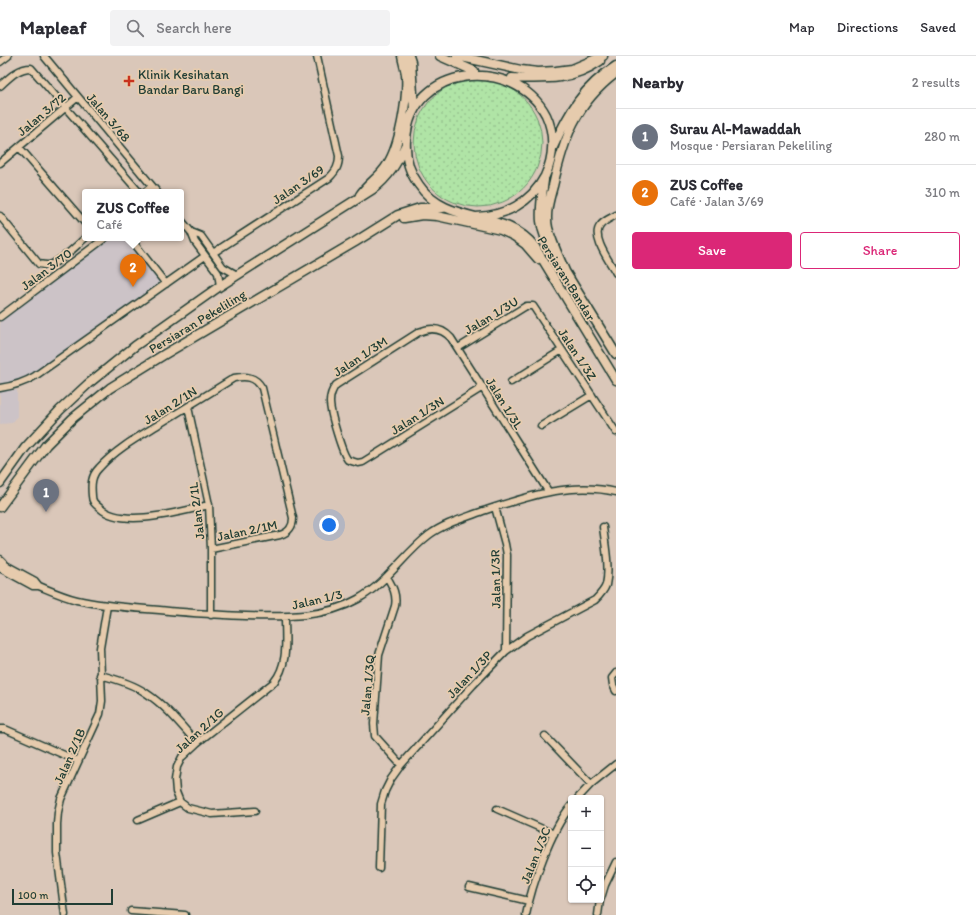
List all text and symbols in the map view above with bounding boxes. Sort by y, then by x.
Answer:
search box [110,10,390,46]
text: Mapleaf [20,16,86,39]
icon: search [124,17,146,39]
text: Search here [156,19,232,37]
text: Map [789,19,815,36]
text: Directions [837,19,898,36]
text: Saved [920,19,956,36]
place label: Klinik Kesihatan Bandar Baru Bangi [138,67,244,97]
text: Nearby [632,72,684,92]
marker: Klinik Kesihatan Bandar Baru Bangi [123,75,135,87]
text: 2 results [912,75,960,90]
street label: Jalan 3/72 [14,90,69,139]
street label: Jalan 3/68 [84,90,133,145]
text: Surau Al-Mawaddah [670,120,801,138]
text: 1 [642,129,648,144]
text: 280 m [924,129,960,144]
text: Mosque · Persiaran Pekeliling [670,138,832,153]
street label: Jalan 3/69 [270,162,327,207]
text: ZUS Coffee [670,176,743,194]
text: 2 [642,185,648,200]
text: 310 m [925,185,960,200]
popup [82,189,184,241]
text: Café · Jalan 3/69 [670,194,764,209]
text: ZUS Coffee [97,199,169,217]
text: Café [97,217,122,232]
button: Save [632,232,792,269]
button: Share [800,232,960,269]
street label: Persiaran Bandar [534,233,599,324]
street label: Jalan 3/70 [18,245,75,293]
pin: 2 [120,254,146,287]
street label: Persiaran Pekeliling [146,286,249,356]
street label: Jalan 1/3U [462,294,521,337]
street label: Jalan 1/3Z [555,326,600,384]
street label: Jalan 1/3M [330,333,390,379]
street label: Jalan 1/3L [483,375,527,432]
street label: Jalan 2/1N [141,383,200,428]
street label: Jalan 1/3N [388,393,447,438]
pin: 1 [33,479,59,512]
street label: Jalan 2/1L [185,481,207,540]
your location [319,515,339,535]
street label: Jalan 2/1M [216,517,279,544]
street label: Jalan 1/3R [487,549,504,609]
street label: Jalan 1/3 [290,586,344,613]
street label: Jalan 1/3P [444,647,495,701]
street label: Jalan 1/3Q [357,654,378,716]
street label: Jalan 2/1G [172,705,227,756]
street label: Jalan 2/1B [51,726,88,786]
map controls [568,795,604,903]
button: + [568,795,604,831]
street label: Jalan 1/3C [517,825,554,886]
button: − [568,831,604,867]
button: locate [568,867,604,903]
scale bar [12,887,113,906]
text: 100 m [18,889,48,902]

